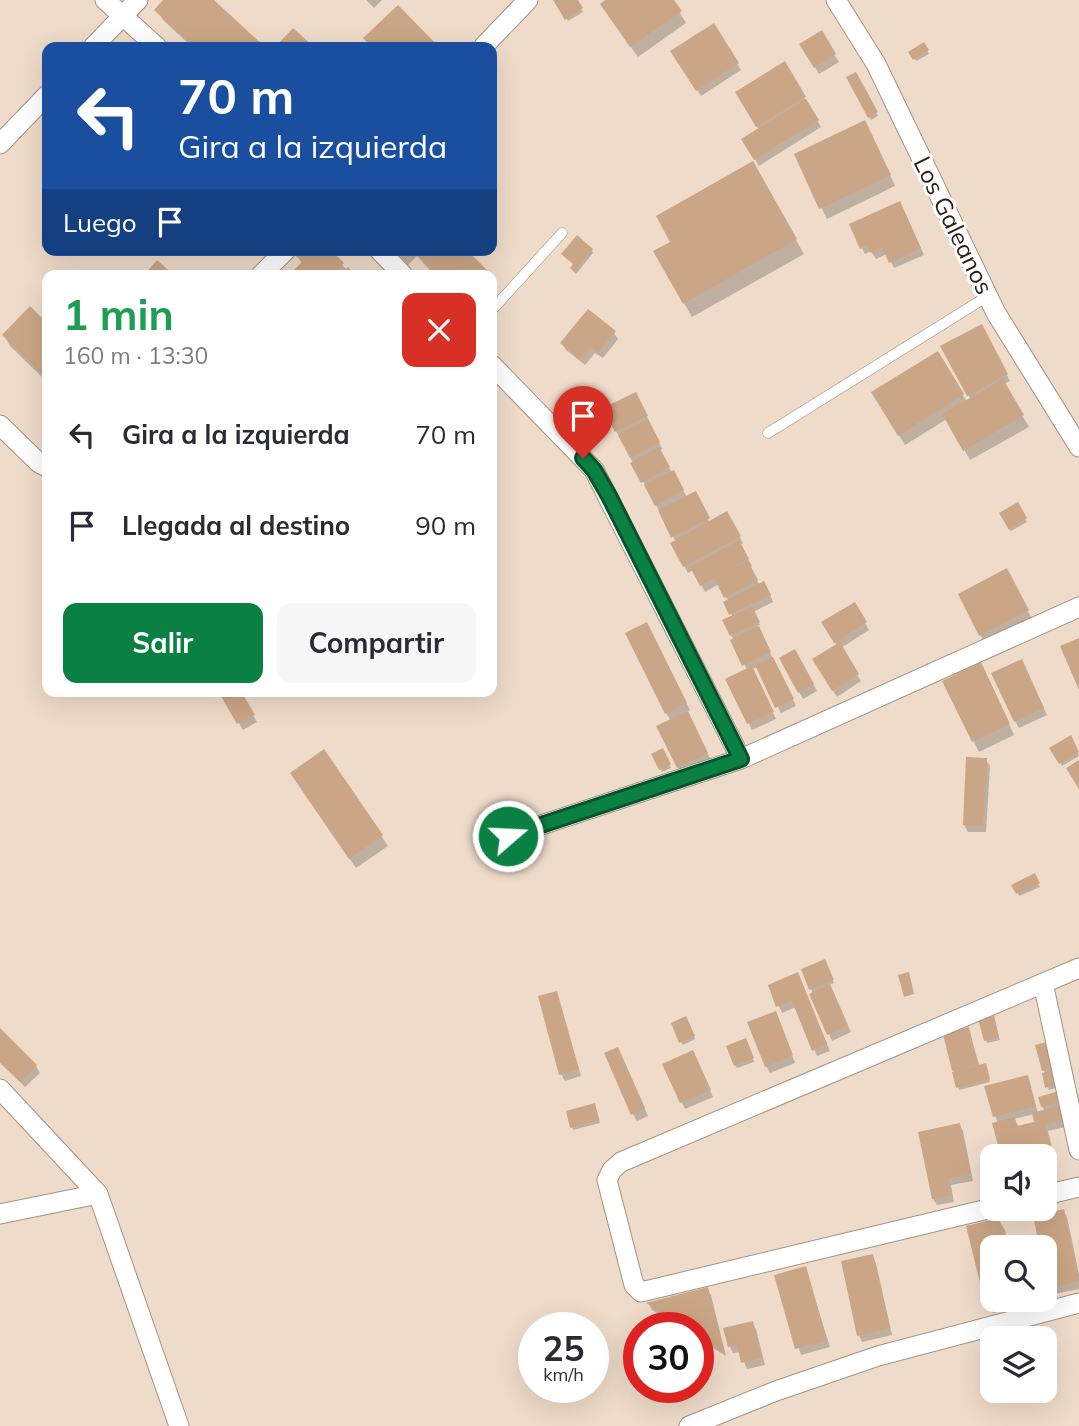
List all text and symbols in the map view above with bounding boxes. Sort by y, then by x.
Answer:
text: 70 m [178,65,294,126]
icon: left [63,70,154,161]
text: Gira a la izquierda [178,126,447,166]
street label: Los Galeanos [908,151,1000,299]
icon: arrive [151,203,189,241]
text: Luego [63,206,137,239]
text: 1 min [63,288,174,341]
button: close [402,293,476,367]
text: 160 m · 13:30 [63,341,208,370]
pin [553,386,613,458]
icon: arrive [564,397,602,435]
icon: left [63,416,101,454]
text: Gira a la izquierda [122,418,350,451]
text: 70 m [415,418,476,451]
icon: arrive [63,507,101,545]
text: Llegada al destino [122,509,350,542]
text: 90 m [415,509,476,542]
button: Salir [63,603,263,683]
button: Compartir [277,603,476,683]
position arrow [471,799,545,873]
map controls [980,1144,1057,1403]
button: sound [980,1144,1057,1221]
button: search [980,1235,1057,1312]
speed limit sign: 30 [623,1312,714,1403]
text: 25 [542,1326,585,1370]
button: layers [980,1326,1057,1403]
text: km/h [543,1363,584,1386]

